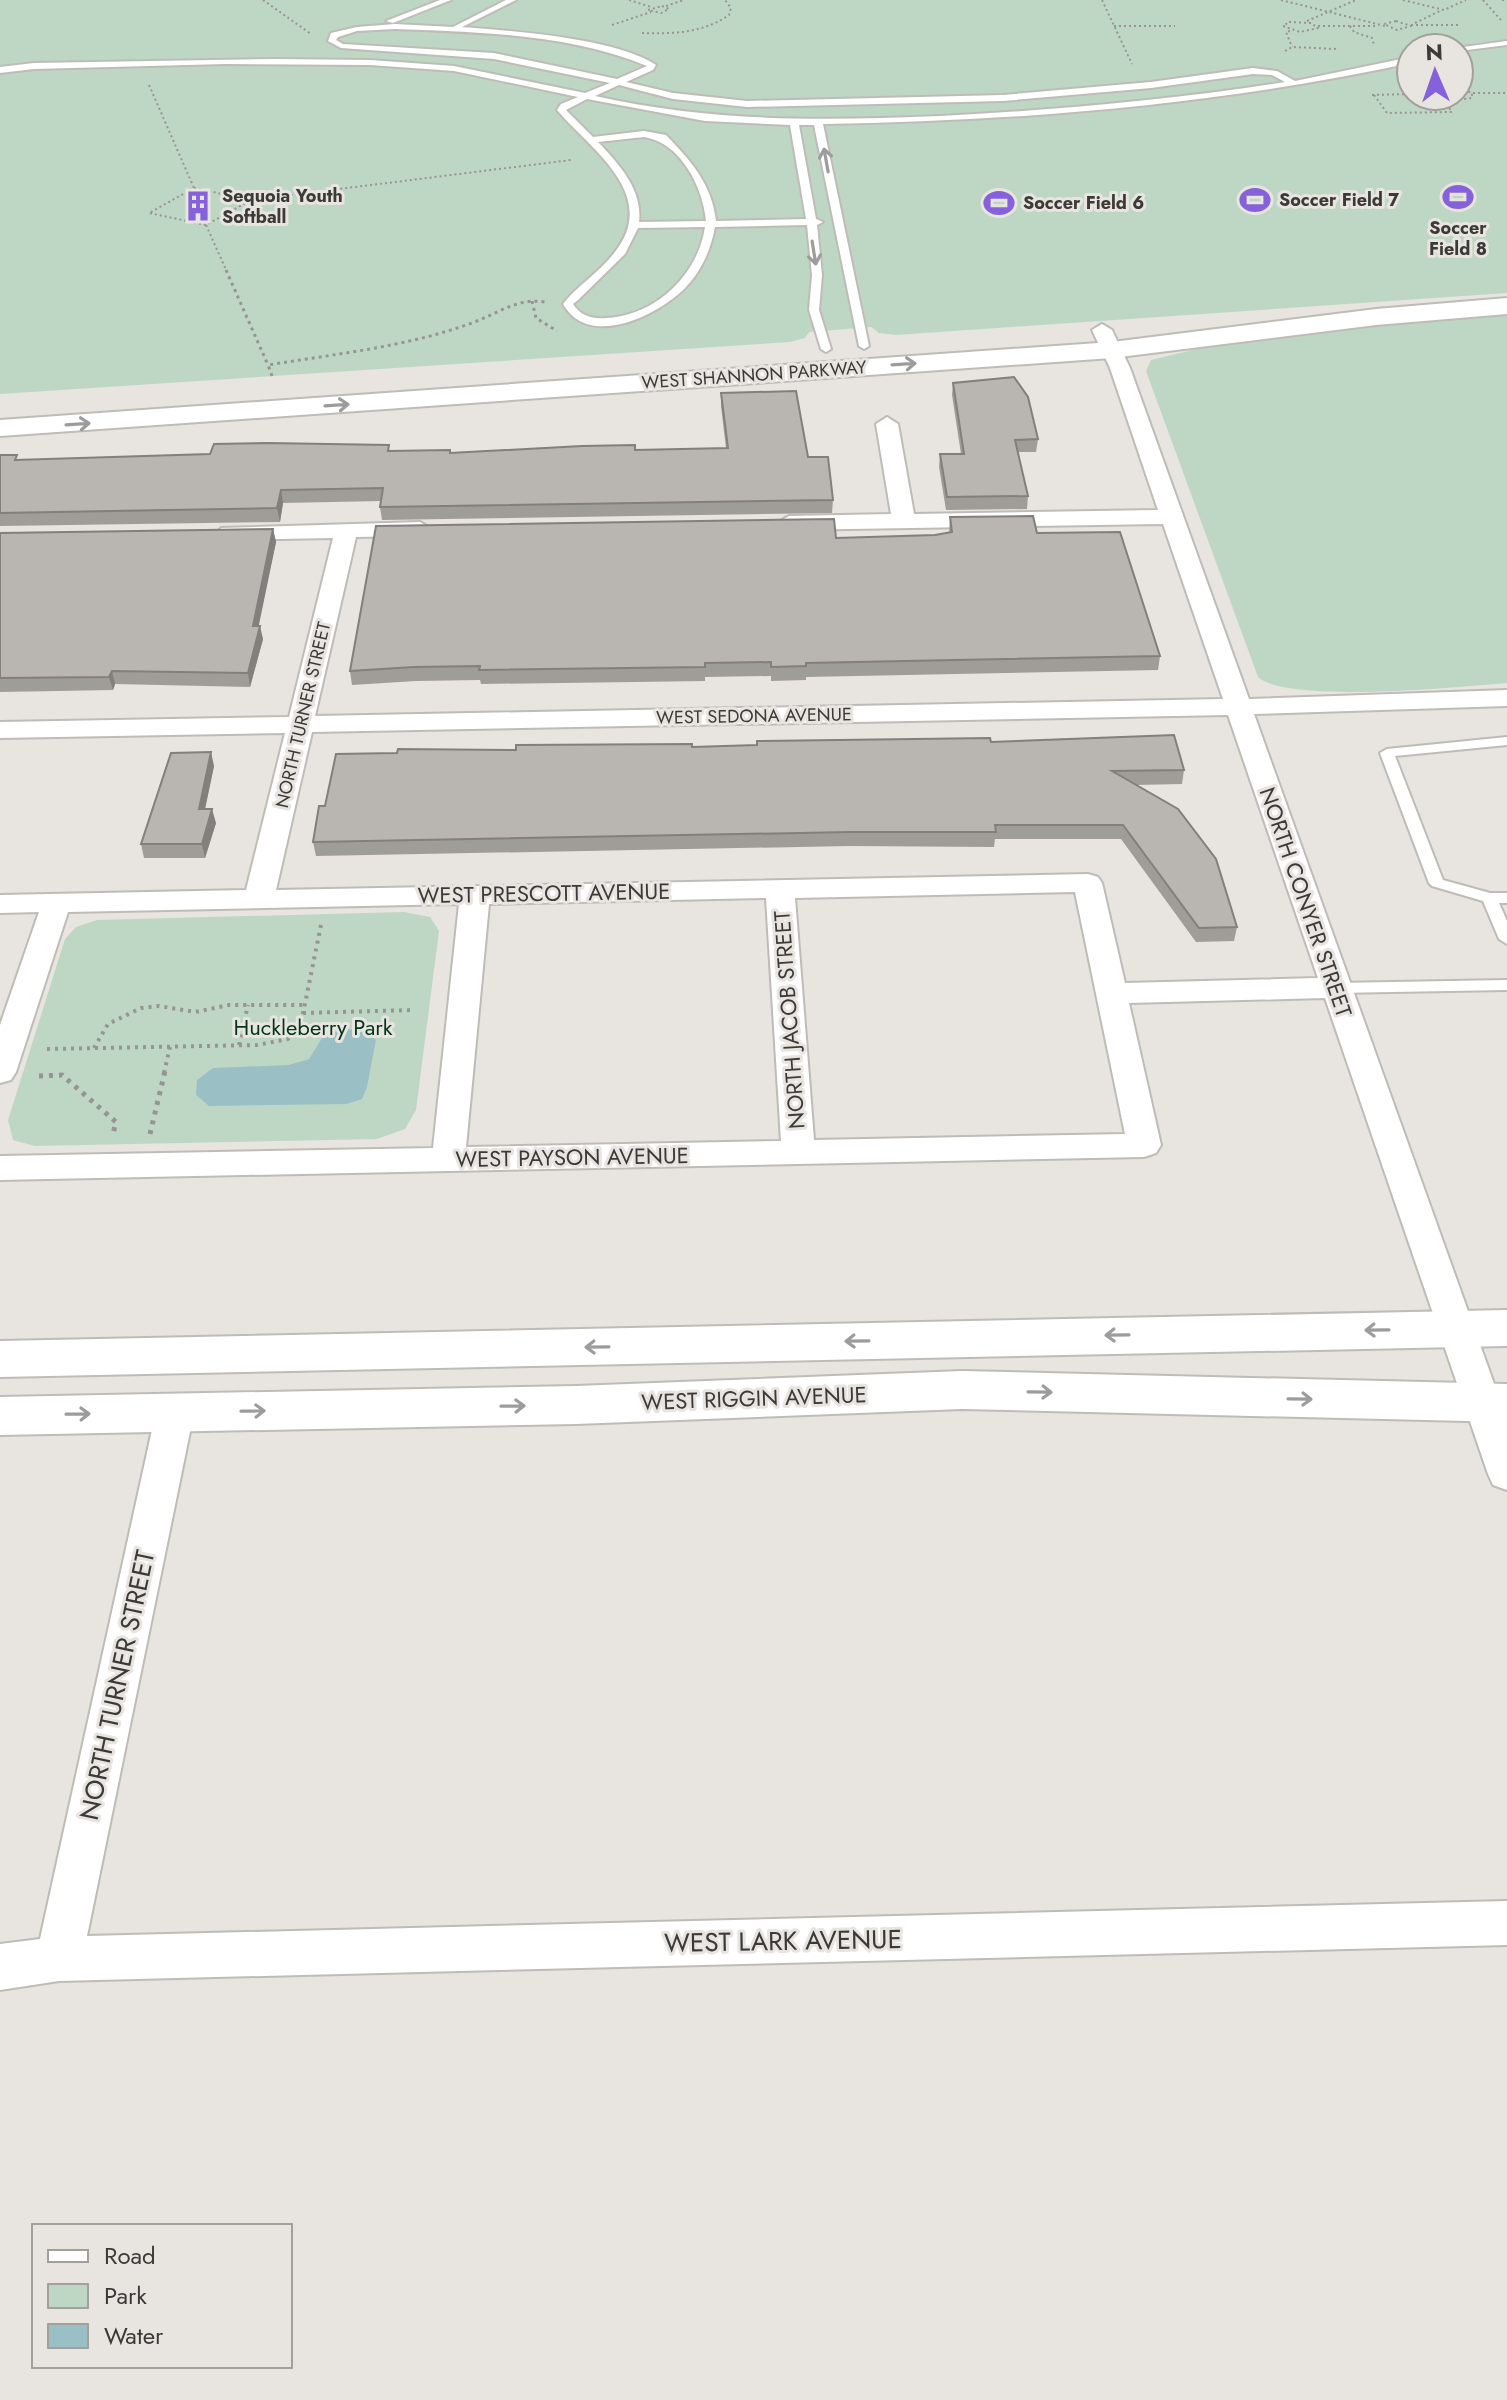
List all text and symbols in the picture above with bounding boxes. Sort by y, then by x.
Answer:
north arrow [1395,32,1475,112]
text: N [1425,36,1444,68]
one-way arrow [817,148,832,174]
sports icon: Soccer Field 8 [1441,180,1475,214]
place label: Sequoia Youth Softball [222,183,343,230]
sports icon: Soccer Field 7 [1238,183,1272,217]
sports icon: Soccer Field 6 [982,186,1016,220]
place label: Soccer Field 7 [1279,187,1399,213]
building icon: Sequoia Youth Softball [181,189,215,223]
place label: Soccer Field 6 [1023,190,1144,216]
place label: Soccer Field 8 [1429,215,1487,262]
one-way arrow [808,240,823,266]
street label: WEST SHANNON PARKWAY [641,354,868,396]
one-way arrow [890,356,917,371]
one-way arrow [323,397,350,412]
one-way arrow [64,416,91,431]
street label: NORTH TURNER STREET [269,619,337,811]
street label: WEST SEDONA AVENUE [656,701,852,731]
street label: NORTH CONYER STREET [1252,783,1361,1022]
street label: WEST PRESCOTT AVENUE [417,875,671,911]
street label: NORTH JACOB STREET [765,909,813,1130]
park label: Huckleberry Park [234,1011,393,1043]
street label: WEST PAYSON AVENUE [455,1139,689,1175]
one-way arrow [1364,1322,1391,1338]
one-way arrow [1104,1328,1131,1343]
one-way arrow [844,1333,871,1349]
one-way arrow [584,1339,611,1354]
street label: WEST RIGGIN AVENUE [641,1378,867,1418]
one-way arrow [1026,1385,1053,1400]
one-way arrow [1286,1391,1313,1406]
one-way arrow [499,1399,526,1414]
one-way arrow [239,1403,266,1419]
one-way arrow [64,1406,91,1422]
street label: NORTH TURNER STREET [70,1547,164,1823]
street label: WEST LARK AVENUE [664,1920,902,1962]
legend [32,2224,292,2368]
text: Road [104,2238,156,2273]
text: Park [104,2278,147,2313]
text: Water [104,2318,164,2353]

